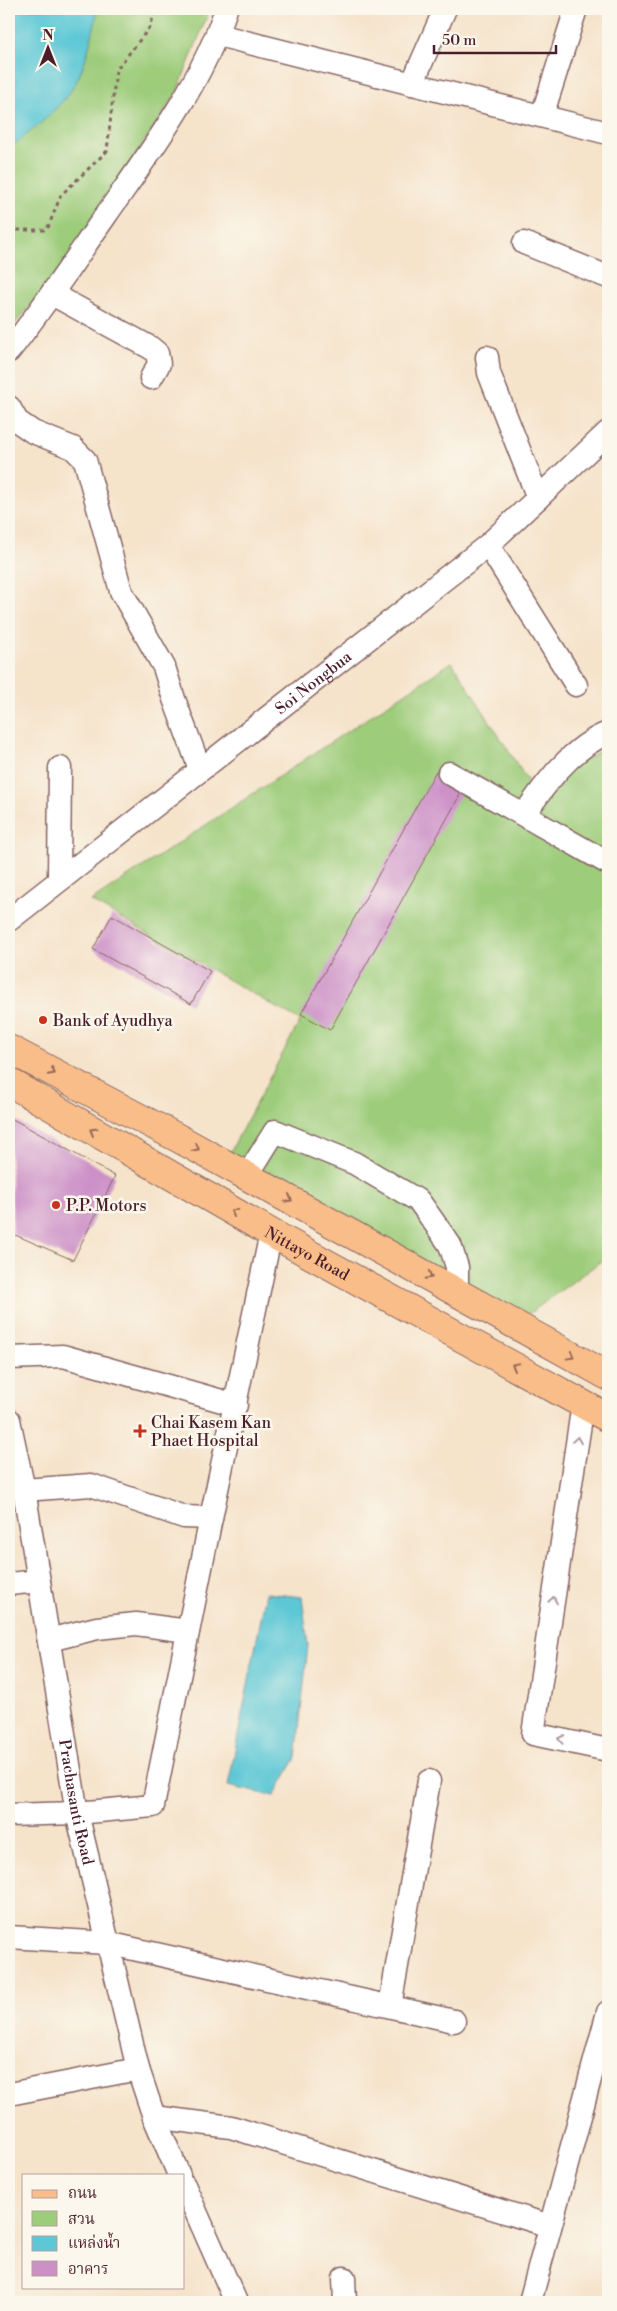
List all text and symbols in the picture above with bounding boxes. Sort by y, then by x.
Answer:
north arrow [22,22,72,72]
scale bar [434,22,557,54]
text: N [42,27,54,45]
text: 50 m [442,31,476,50]
street label: Soi Nongbua [271,646,357,719]
place label: Bank of Ayudhya [52,1011,174,1031]
marker: Bank of Ayudhya [37,1014,49,1026]
one-way arrow [47,1066,56,1076]
one-way arrow [90,1127,99,1137]
one-way arrow [190,1142,199,1152]
one-way arrow [284,1193,293,1203]
place label: P.P. Motors [66,1196,146,1216]
marker: P.P. Motors [50,1199,62,1211]
one-way arrow [231,1208,240,1218]
street label: Nittayo Road [261,1223,353,1285]
one-way arrow [424,1270,433,1280]
one-way arrow [566,1349,575,1359]
one-way arrow [511,1363,520,1373]
place label: Chai Kasem Kan Phaet Hospital [151,1413,271,1451]
marker: Chai Kasem Kan Phaet Hospital [133,1424,147,1438]
one-way arrow [572,1435,582,1444]
one-way arrow [548,1596,558,1605]
one-way arrow [556,1735,565,1745]
street label: Prachasanti Road [54,1738,98,1867]
legend [22,2174,185,2288]
text: ถนน [68,2184,97,2203]
text: สวน [68,2210,95,2229]
text: แหล่งน้ำ [68,2232,120,2253]
text: อาคาร [68,2260,108,2279]

